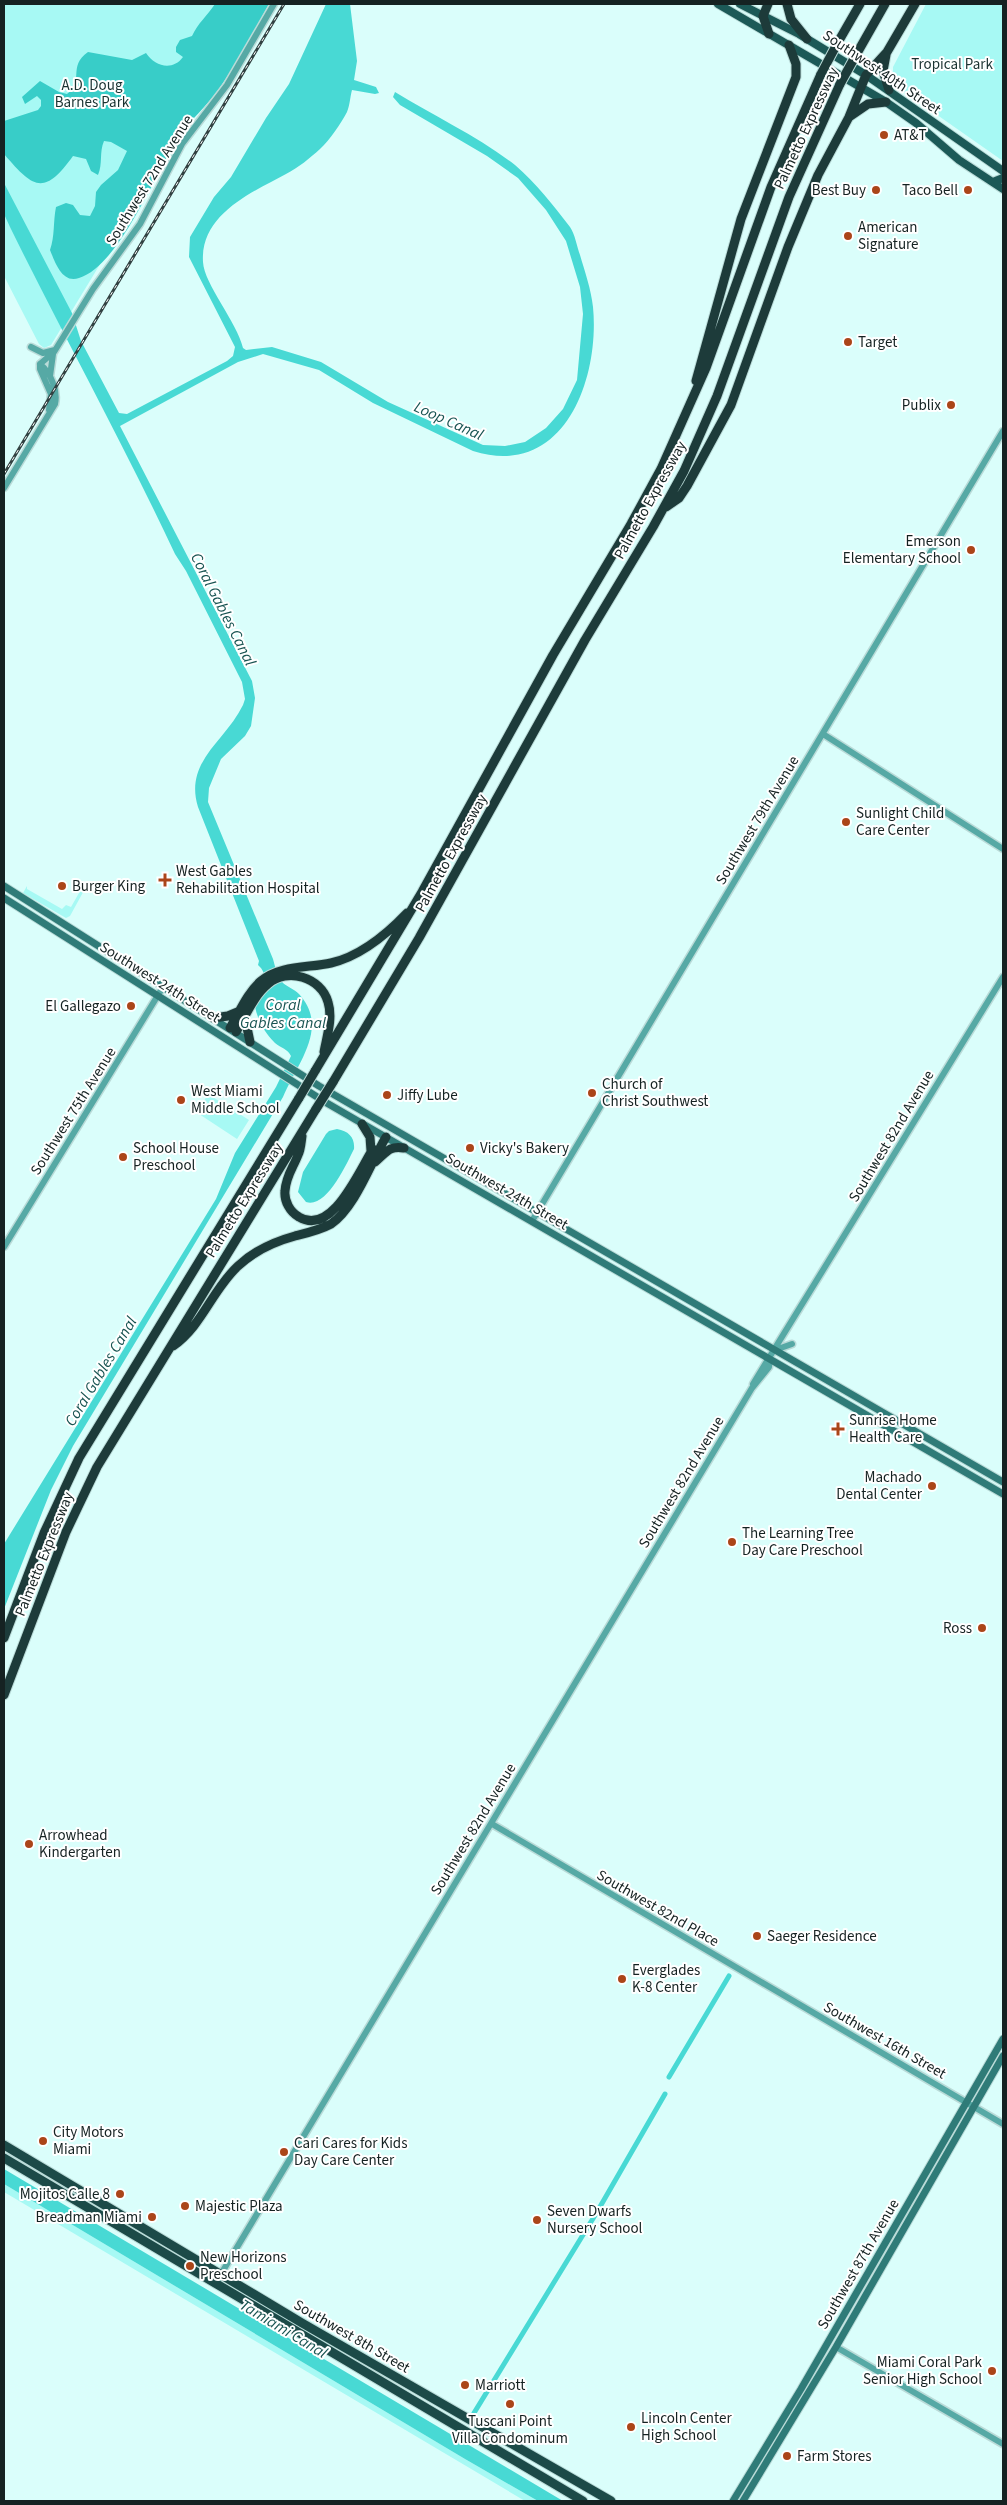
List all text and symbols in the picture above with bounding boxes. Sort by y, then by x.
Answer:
street label: Southwest 40th Street [818,25,945,120]
park label: Tropical Park [911,54,993,75]
street label: Palmetto Expressway [769,64,844,193]
park label: A.D. Doug Barnes Park [55,75,130,113]
street label: Southwest 72nd Avenue [101,111,198,250]
place label: AT&T [894,125,927,146]
marker: AT&T [878,129,890,141]
place label: Best Buy [812,180,866,201]
place label: Taco Bell [902,180,958,201]
marker: Best Buy [870,184,882,196]
marker: Taco Bell [962,184,974,196]
place label: American Signature [858,217,919,255]
marker: American Signature [842,230,854,242]
place label: Target [858,332,897,353]
marker: Target [842,336,854,348]
place label: Publix [902,395,941,416]
water label: Loop Canal [410,396,487,446]
marker: Publix [945,399,957,411]
street label: Palmetto Expressway [609,437,692,563]
place label: Emerson Elementary School [843,531,961,569]
marker: Emerson Elementary School [965,544,977,556]
water label: Coral Gables Canal [185,549,261,670]
street label: Southwest 79th Avenue [711,752,804,889]
street label: Palmetto Expressway [410,790,493,916]
place label: Sunlight Child Care Center [856,803,944,841]
marker: Sunlight Child Care Center [840,816,852,828]
place label: West Gables Rehabilitation Hospital [176,861,320,899]
marker: West Gables Rehabilitation Hospital [158,873,172,887]
place label: Burger King [72,876,146,897]
marker: Burger King [56,880,68,892]
street label: Southwest 24th Street [95,937,224,1028]
water label: Coral Gables Canal [240,994,326,1034]
place label: El Gallegazo [45,996,121,1017]
marker: El Gallegazo [125,1000,137,1012]
street label: Southwest 75th Avenue [26,1043,121,1179]
street label: Southwest 82nd Avenue [844,1066,939,1206]
place label: Church of Christ Southwest [602,1074,708,1112]
place label: West Miami Middle School [191,1081,280,1119]
place label: Jiffy Lube [397,1085,458,1106]
marker: Church of Christ Southwest [586,1087,598,1099]
marker: Jiffy Lube [381,1089,393,1101]
marker: West Miami Middle School [175,1094,187,1106]
place label: School House Preschool [133,1138,219,1176]
place label: Vicky's Bakery [480,1138,569,1159]
street label: Palmetto Expressway [200,1139,288,1262]
marker: Vicky's Bakery [464,1142,476,1154]
street label: Southwest 24th Street [442,1148,572,1235]
marker: School House Preschool [117,1151,129,1163]
water label: Coral Gables Canal [59,1313,142,1430]
place label: Sunrise Home Health Care [849,1410,937,1448]
street label: Southwest 82nd Avenue [634,1412,729,1552]
marker: Sunrise Home Health Care [831,1422,845,1436]
place label: Machado Dental Center [836,1467,923,1505]
marker: Machado Dental Center [926,1480,938,1492]
street label: Palmetto Expressway [10,1489,79,1620]
place label: The Learning Tree Day Care Preschool [742,1523,863,1561]
marker: The Learning Tree Day Care Preschool [726,1536,738,1548]
place label: Ross [943,1618,972,1639]
marker: Ross [976,1622,988,1634]
street label: Southwest 82nd Avenue [426,1759,521,1899]
place label: Arrowhead Kindergarten [39,1825,121,1863]
marker: Arrowhead Kindergarten [23,1838,35,1850]
street label: Southwest 82nd Place [593,1865,723,1952]
place label: Saeger Residence [767,1926,877,1947]
marker: Saeger Residence [751,1930,763,1942]
place label: Everglades K-8 Center [632,1960,700,1998]
marker: Everglades K-8 Center [616,1973,628,1985]
street label: Southwest 16th Street [820,1997,950,2084]
place label: City Motors Miami [53,2122,124,2160]
place label: Cari Cares for Kids Day Care Center [294,2133,407,2171]
marker: City Motors Miami [37,2135,49,2147]
marker: Cari Cares for Kids Day Care Center [278,2146,290,2158]
place label: Mojitos Calle 8 [20,2184,110,2205]
marker: Mojitos Calle 8 [114,2188,126,2200]
street label: Southwest 87th Avenue [813,2195,904,2333]
place label: Majestic Plaza [195,2196,283,2217]
marker: Majestic Plaza [179,2200,191,2212]
place label: Seven Dwarfs Nursery School [547,2201,643,2239]
place label: Breadman Miami [36,2207,142,2228]
marker: Breadman Miami [146,2211,158,2223]
marker: Seven Dwarfs Nursery School [531,2214,543,2226]
place label: New Horizons Preschool [200,2247,287,2285]
marker: New Horizons Preschool [184,2260,196,2272]
water label: Tamiami Canal [235,2294,332,2364]
street label: Southwest 8th Street [290,2295,414,2378]
place label: Miami Coral Park Senior High School [863,2352,983,2390]
marker: Miami Coral Park Senior High School [986,2365,998,2377]
place label: Marriott [475,2375,525,2396]
marker: Marriott [459,2379,471,2391]
marker: Tuscani Point Villa Condominum [504,2398,516,2410]
place label: Lincoln Center High School [641,2408,732,2446]
place label: Tuscani Point Villa Condominum [452,2411,568,2449]
marker: Lincoln Center High School [625,2421,637,2433]
place label: Farm Stores [797,2446,872,2467]
marker: Farm Stores [781,2450,793,2462]

